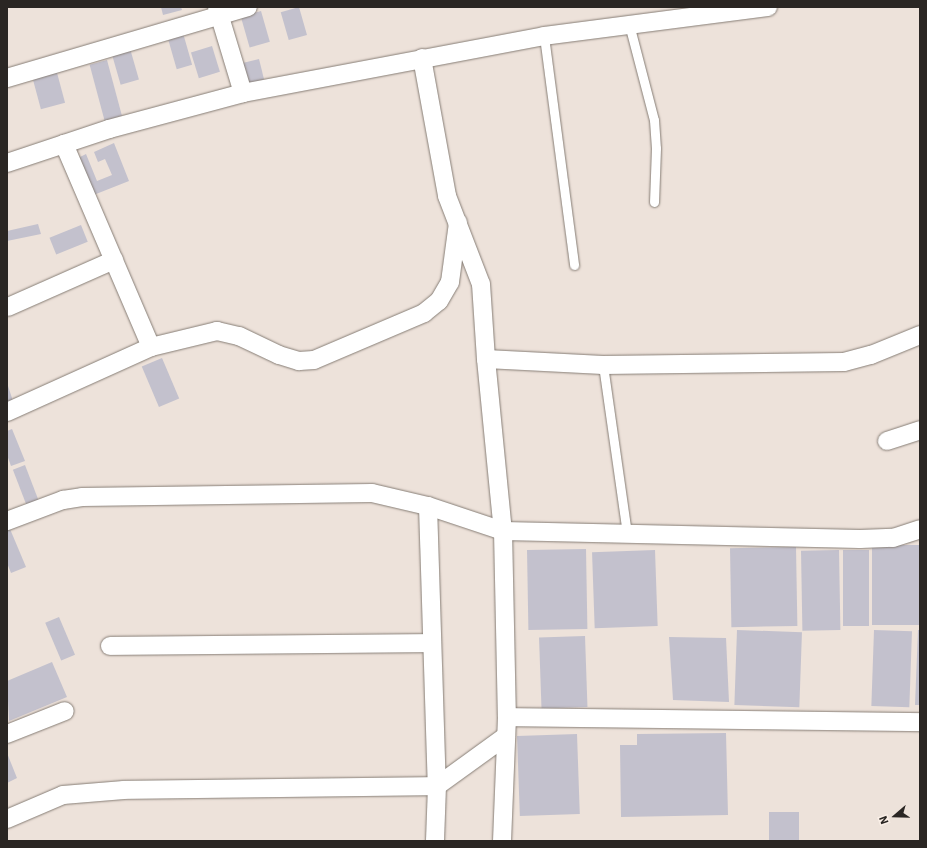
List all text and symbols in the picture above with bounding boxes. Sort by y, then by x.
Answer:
north arrow [875,796,915,836]
text: N [876,814,892,826]

